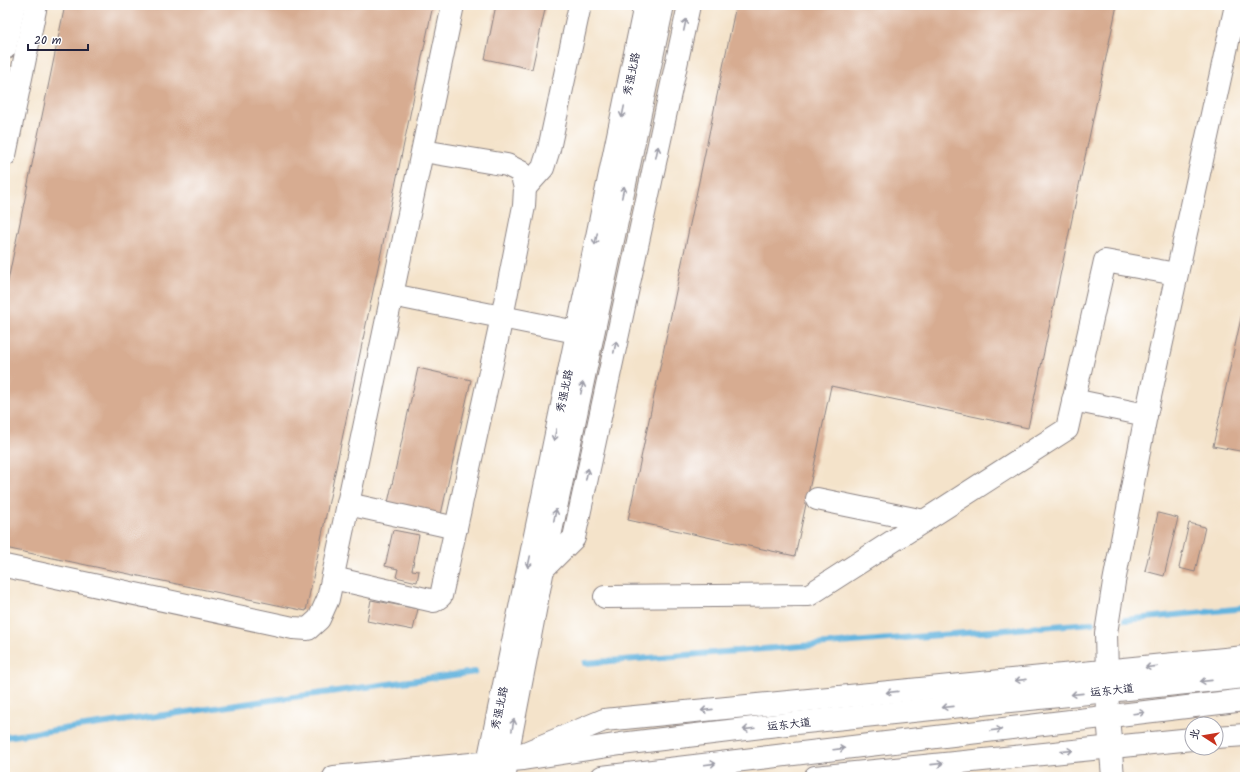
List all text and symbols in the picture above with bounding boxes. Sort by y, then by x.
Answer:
one-way arrow [682,19,690,32]
scale bar [28,26,88,52]
text: 20 m [34,31,62,50]
street label: 秀强北路 [619,51,645,98]
one-way arrow [618,105,626,118]
one-way arrow [654,146,662,159]
one-way arrow [620,186,628,199]
one-way arrow [591,232,599,245]
one-way arrow [612,341,620,354]
street label: 秀强北路 [552,368,578,415]
one-way arrow [578,381,586,394]
one-way arrow [551,428,559,441]
one-way arrow [584,468,592,481]
one-way arrow [551,509,559,522]
one-way arrow [525,555,533,568]
one-way arrow [1145,663,1158,671]
one-way arrow [1015,676,1028,683]
one-way arrow [1200,677,1213,684]
street label: 运东大道 [1089,680,1135,702]
street label: 秀强北路 [487,685,513,732]
one-way arrow [886,689,899,696]
one-way arrow [1071,690,1084,697]
one-way arrow [941,703,954,711]
one-way arrow [701,706,714,714]
one-way arrow [1132,709,1145,717]
street label: 运东大道 [766,714,812,736]
north arrow [1184,716,1224,756]
one-way arrow [509,719,517,732]
one-way arrow [743,725,756,732]
one-way arrow [989,726,1002,734]
text: 北 [1185,727,1205,741]
one-way arrow [832,745,845,752]
one-way arrow [1060,747,1073,755]
one-way arrow [703,760,716,768]
one-way arrow [930,761,943,768]

